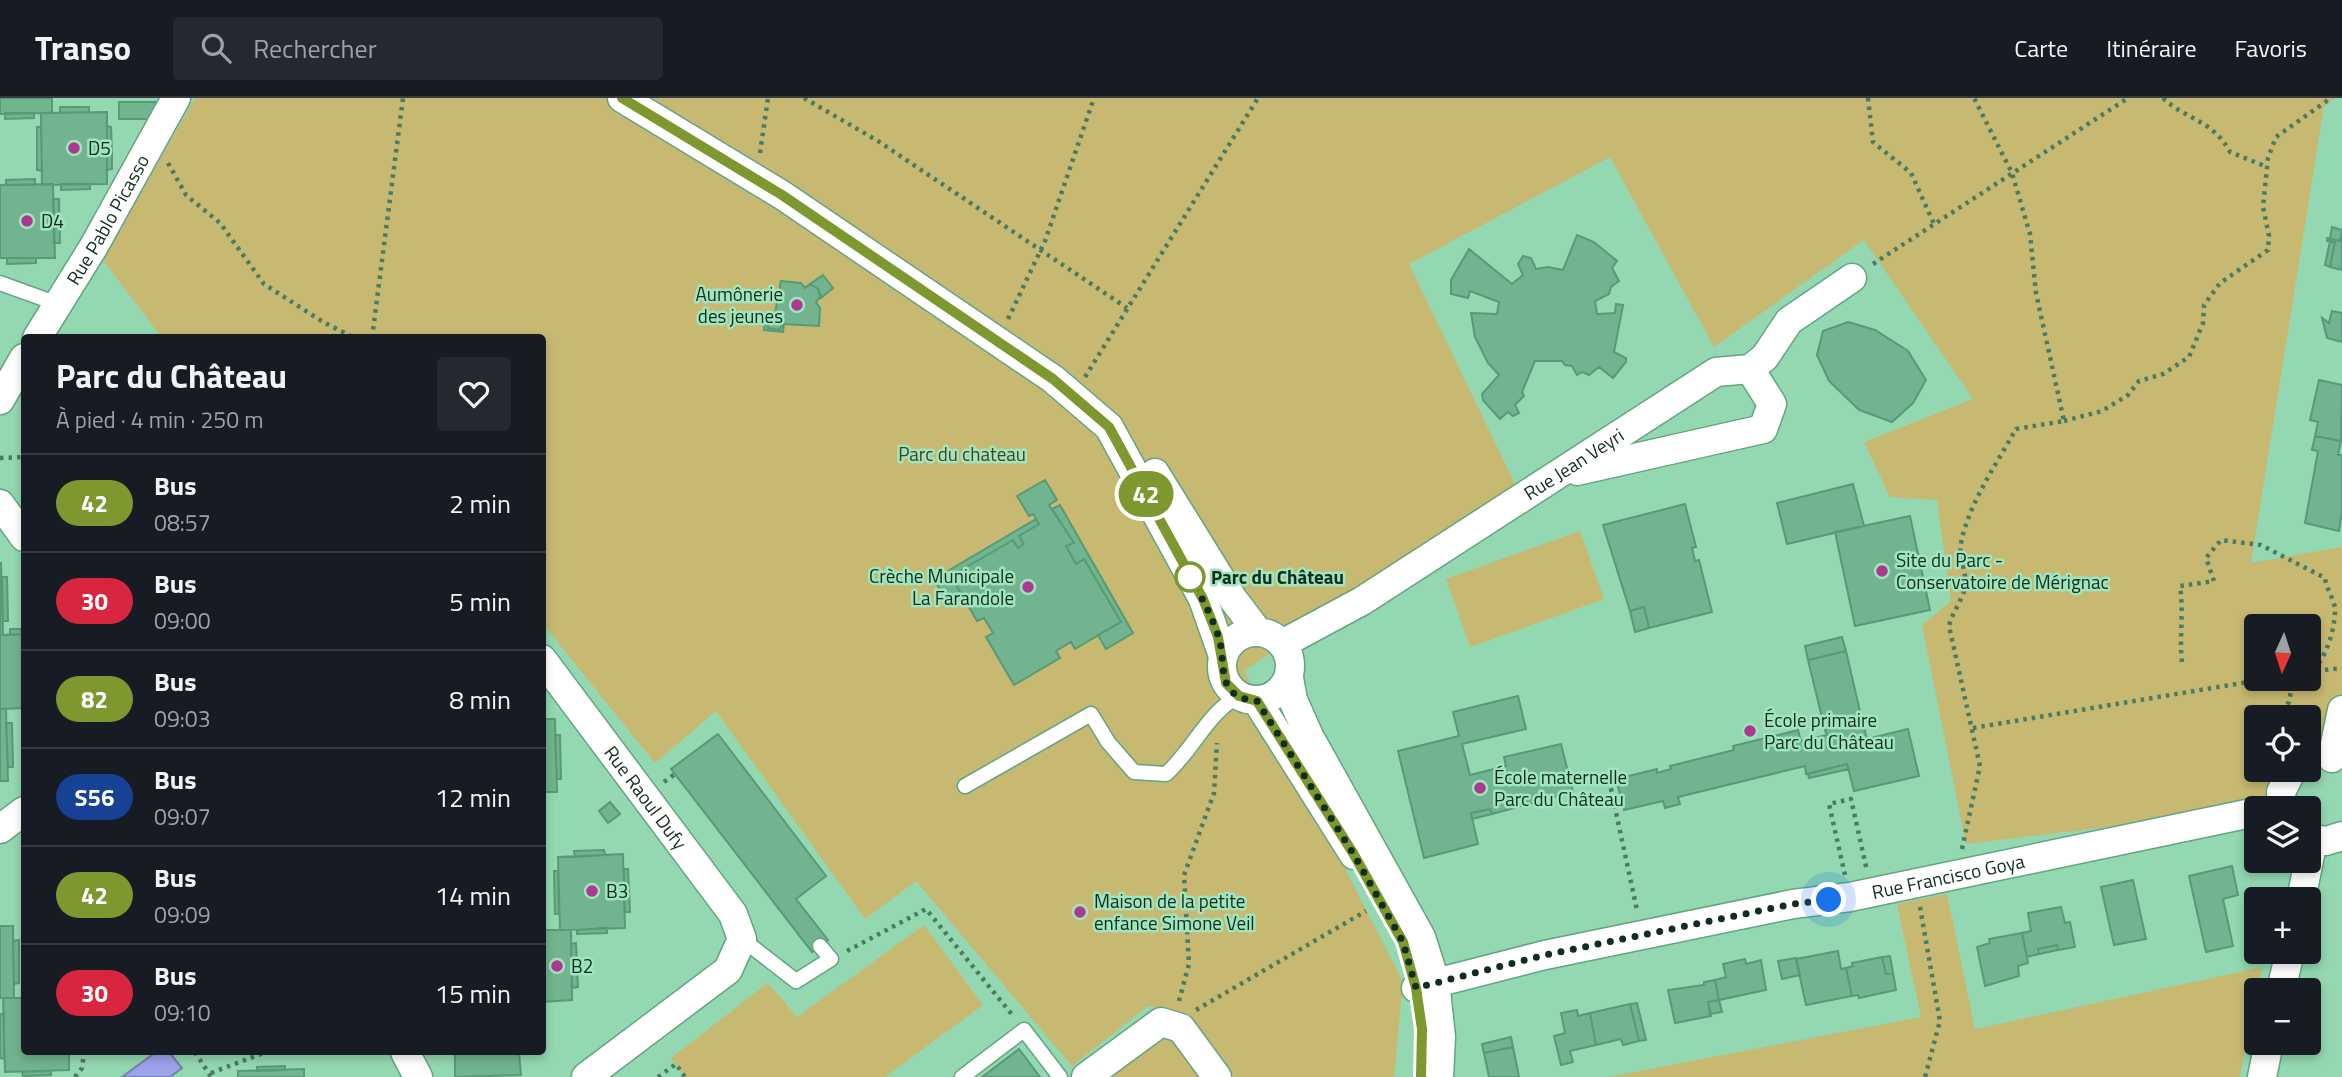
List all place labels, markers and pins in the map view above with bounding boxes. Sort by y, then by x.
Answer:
place label: D5 [88,133,111,162]
marker: D5 [66,140,82,156]
place label: D4 [41,206,64,235]
marker: D4 [19,213,35,229]
place label: Aumônerie des jeunes [696,279,783,330]
marker: Aumônerie des jeunes [789,297,805,313]
place label: Site du Parc - Conservatoire de Mérignac [1896,545,2109,596]
place label: Crèche Municipale La Farandole [869,561,1014,612]
marker: Parc du Château [1175,562,1205,592]
place label: Parc du Château [1211,562,1344,591]
marker: Site du Parc - Conservatoire de Mérignac [1874,563,1890,579]
marker: Crèche Municipale La Farandole [1020,579,1036,595]
place label: École primaire Parc du Château [1764,705,1894,756]
marker: École primaire Parc du Château [1742,723,1758,739]
place label: École maternelle Parc du Château [1494,762,1627,813]
marker: École maternelle Parc du Château [1472,780,1488,796]
place label: B3 [606,876,628,905]
marker: B3 [584,883,600,899]
place label: Maison de la petite enfance Simone Veil [1094,886,1255,937]
marker: Maison de la petite enfance Simone Veil [1072,904,1088,920]
place label: B2 [571,951,593,980]
marker: B2 [549,958,565,974]

